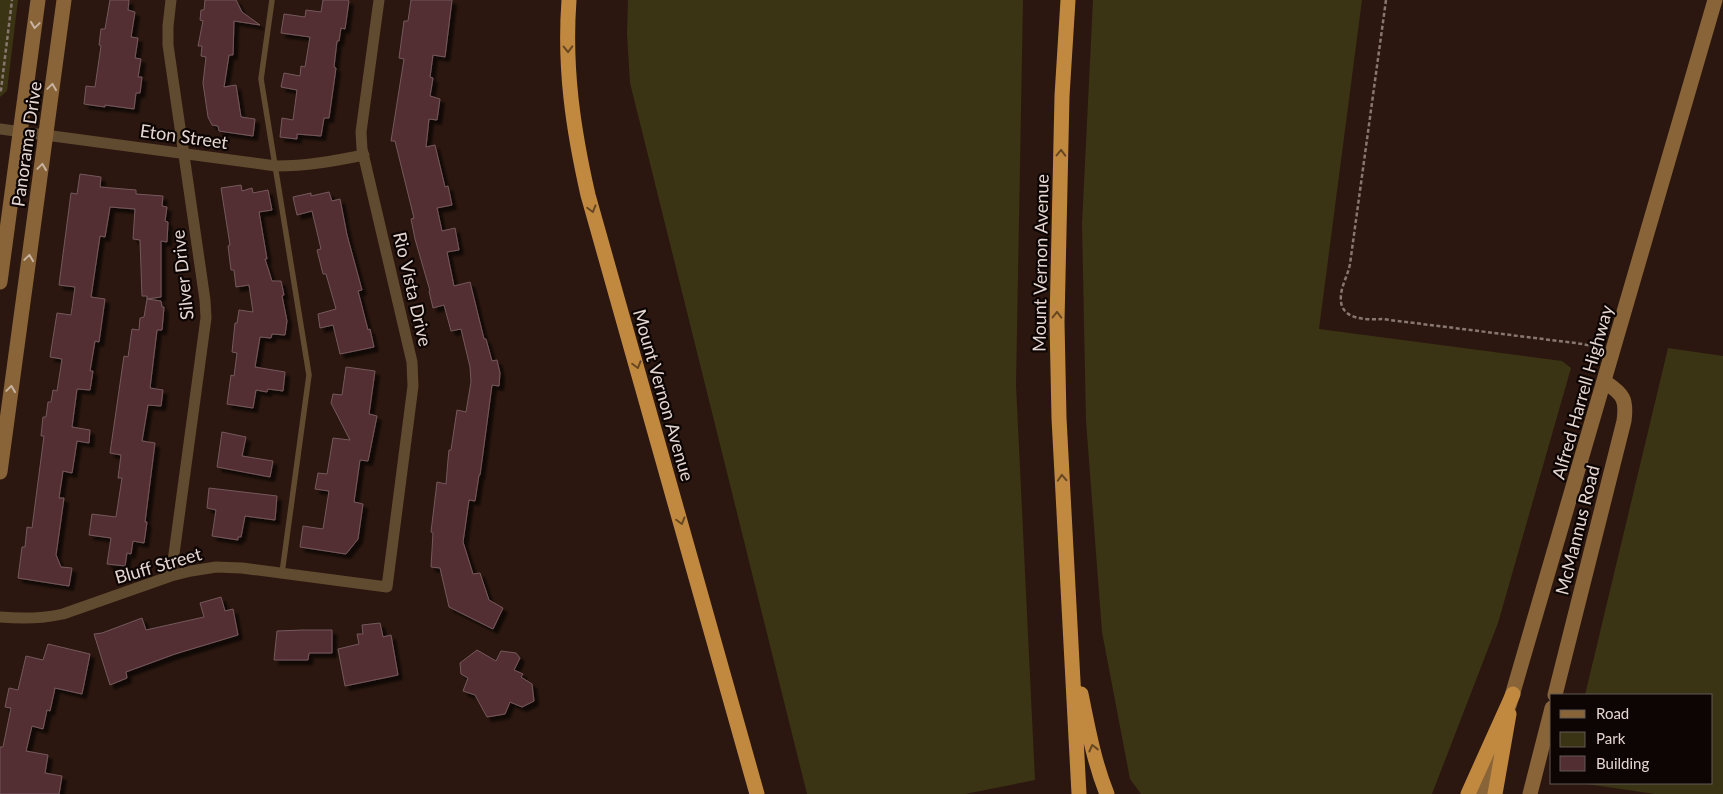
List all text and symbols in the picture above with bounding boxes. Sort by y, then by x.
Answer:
one-way arrow [30,21,40,29]
one-way arrow [563,45,573,53]
street label: Panorama Drive [6,80,46,208]
one-way arrow [47,83,57,91]
street label: Eton Street [139,119,230,153]
one-way arrow [1055,149,1066,157]
one-way arrow [36,162,46,171]
street label: Mount Vernon Avenue [1027,174,1053,352]
one-way arrow [587,204,597,212]
street label: Silver Drive [166,229,198,321]
street label: Rio Vista Drive [389,230,437,348]
one-way arrow [23,254,34,262]
street label: Alfred Harrell Highway [1547,302,1618,482]
street label: Mount Vernon Avenue [629,307,699,483]
one-way arrow [1052,311,1062,318]
one-way arrow [631,360,641,369]
one-way arrow [5,385,16,393]
street label: McMannus Road [1550,463,1604,597]
one-way arrow [1057,473,1068,481]
one-way arrow [675,517,685,525]
street label: Bluff Street [112,542,205,588]
legend [1550,694,1713,784]
text: Road [1596,704,1629,722]
text: Park [1596,729,1626,747]
one-way arrow [1088,743,1099,752]
text: Building [1596,754,1649,772]

